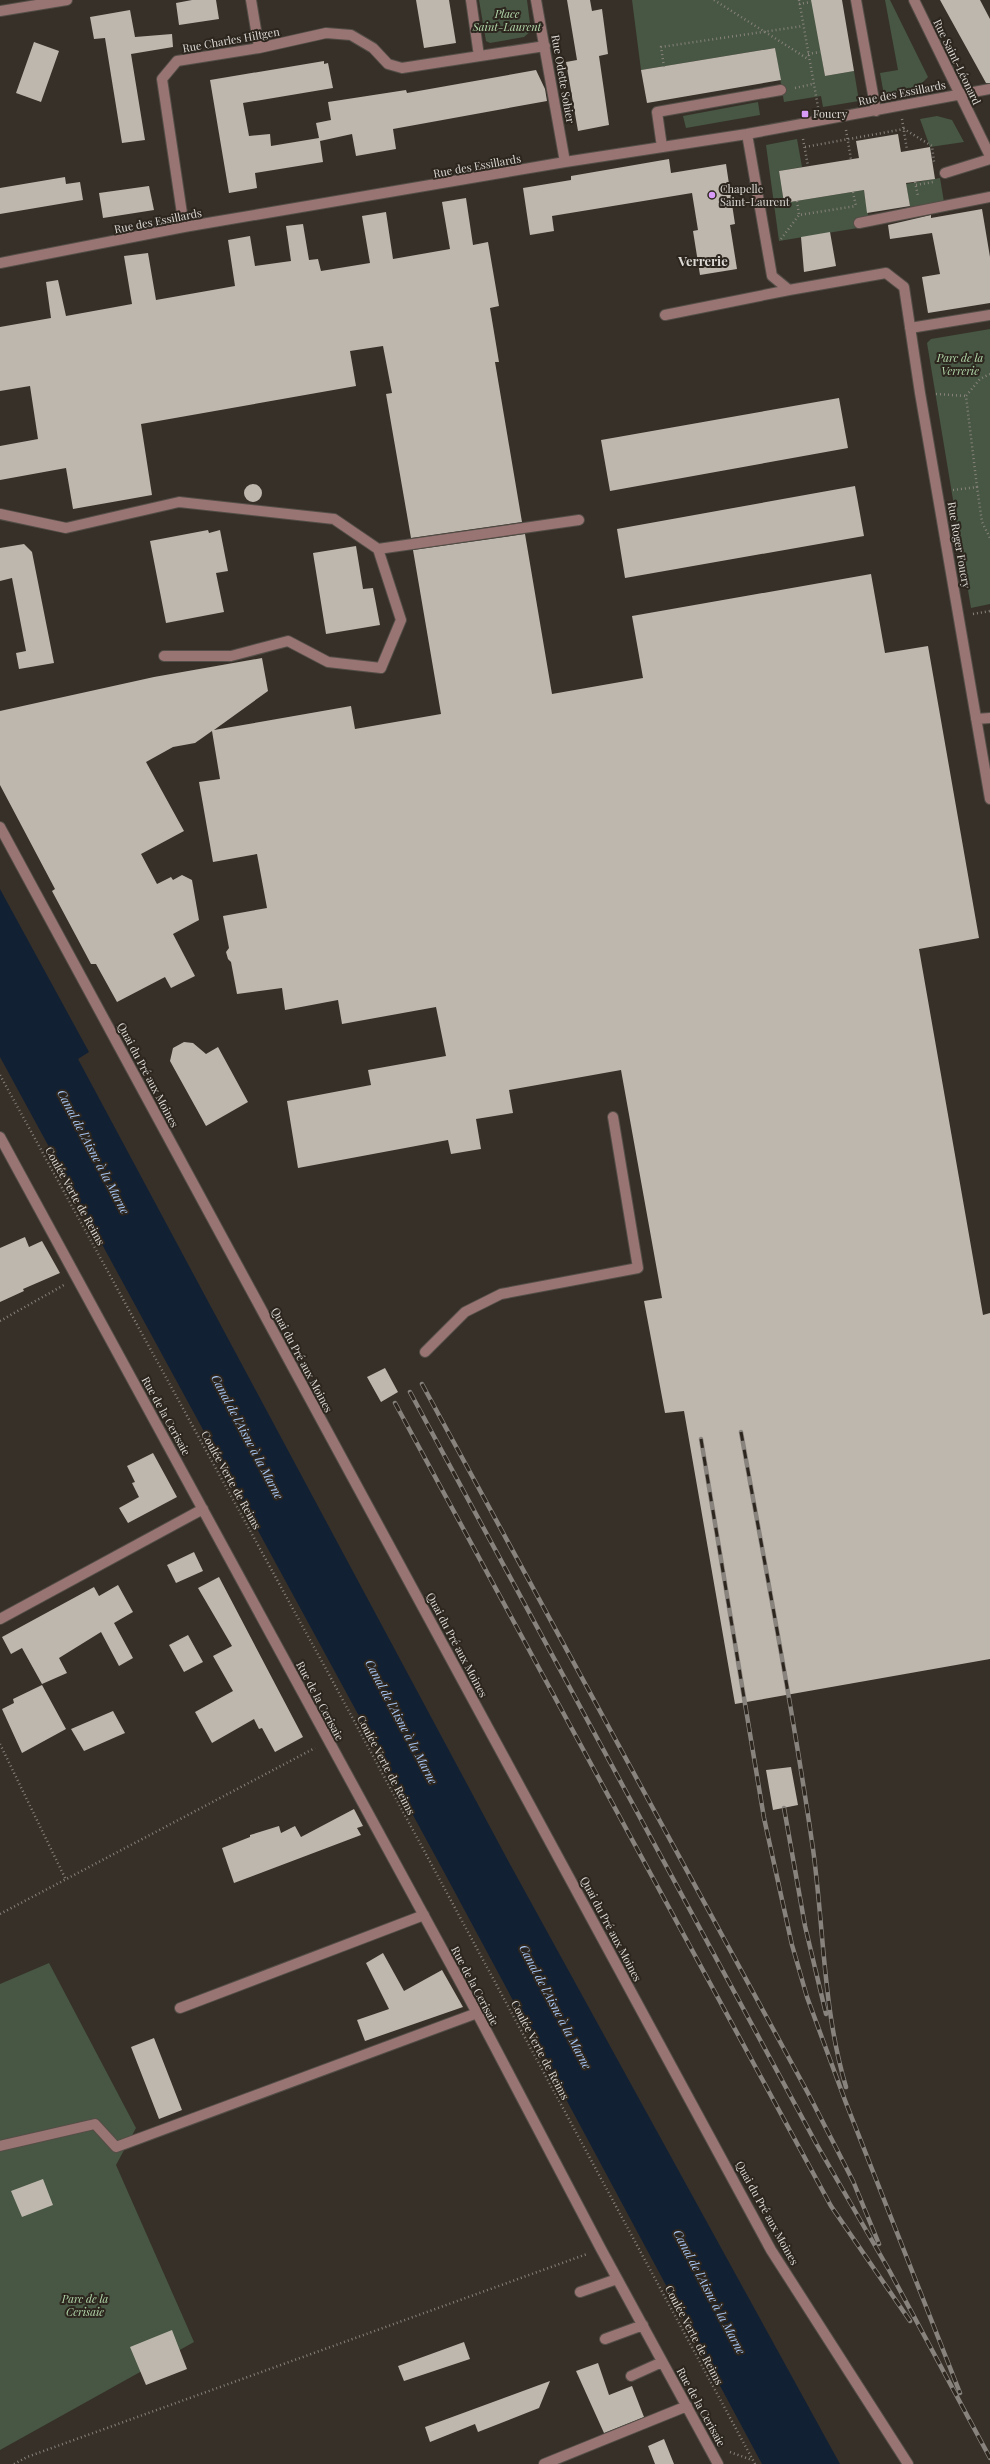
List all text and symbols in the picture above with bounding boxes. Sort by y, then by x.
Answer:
park label: Place Saint-Laurent [472,6,543,34]
street label: Rue Saint-Léonard [930,16,985,108]
street label: Rue Charles Hiltgen [181,23,281,55]
street label: Rue Odette Sohier [548,33,579,124]
street label: Rue des Essillards [857,77,947,108]
place label: Foucry [813,106,848,121]
marker: Foucry [800,109,810,119]
street label: Rue des Essillards [432,150,522,181]
place label: Chapelle Saint-Laurent [720,181,790,209]
marker: Chapelle Saint-Laurent [707,190,717,200]
street label: Rue des Essillards [113,205,203,236]
district label: Verrerie [677,252,728,269]
park label: Parc de la Verrerie [936,350,983,378]
street label: Rue Roger Foucry [944,500,975,590]
street label: Quai du Pré aux Moines [114,1020,183,1130]
water label: Canal de l'Aisne à la Marne [54,1086,134,1217]
street label: Coulée Verte de Reims [42,1144,109,1248]
street label: Quai du Pré aux Moines [268,1305,337,1415]
water label: Canal de l'Aisne à la Marne [208,1371,288,1502]
street label: Rue de la Cerisaie [139,1374,195,1458]
street label: Coulée Verte de Reims [198,1428,265,1532]
street label: Quai du Pré aux Moines [423,1590,492,1700]
water label: Canal de l'Aisne à la Marne [362,1656,442,1787]
street label: Rue de la Cerisaie [293,1658,348,1743]
street label: Coulée Verte de Reims [354,1712,419,1817]
street label: Quai du Pré aux Moines [577,1874,646,1984]
water label: Canal de l'Aisne à la Marne [516,1941,596,2072]
street label: Rue de la Cerisaie [448,1943,503,2028]
street label: Coulée Verte de Reims [508,1997,573,2102]
street label: Quai du Pré aux Moines [733,2158,802,2268]
water label: Canal de l'Aisne à la Marne [670,2226,750,2357]
street label: Coulée Verte de Reims [662,2282,727,2387]
park label: Parc de la Cerisaie [61,2291,108,2319]
street label: Rue de la Cerisaie [674,2365,730,2449]

